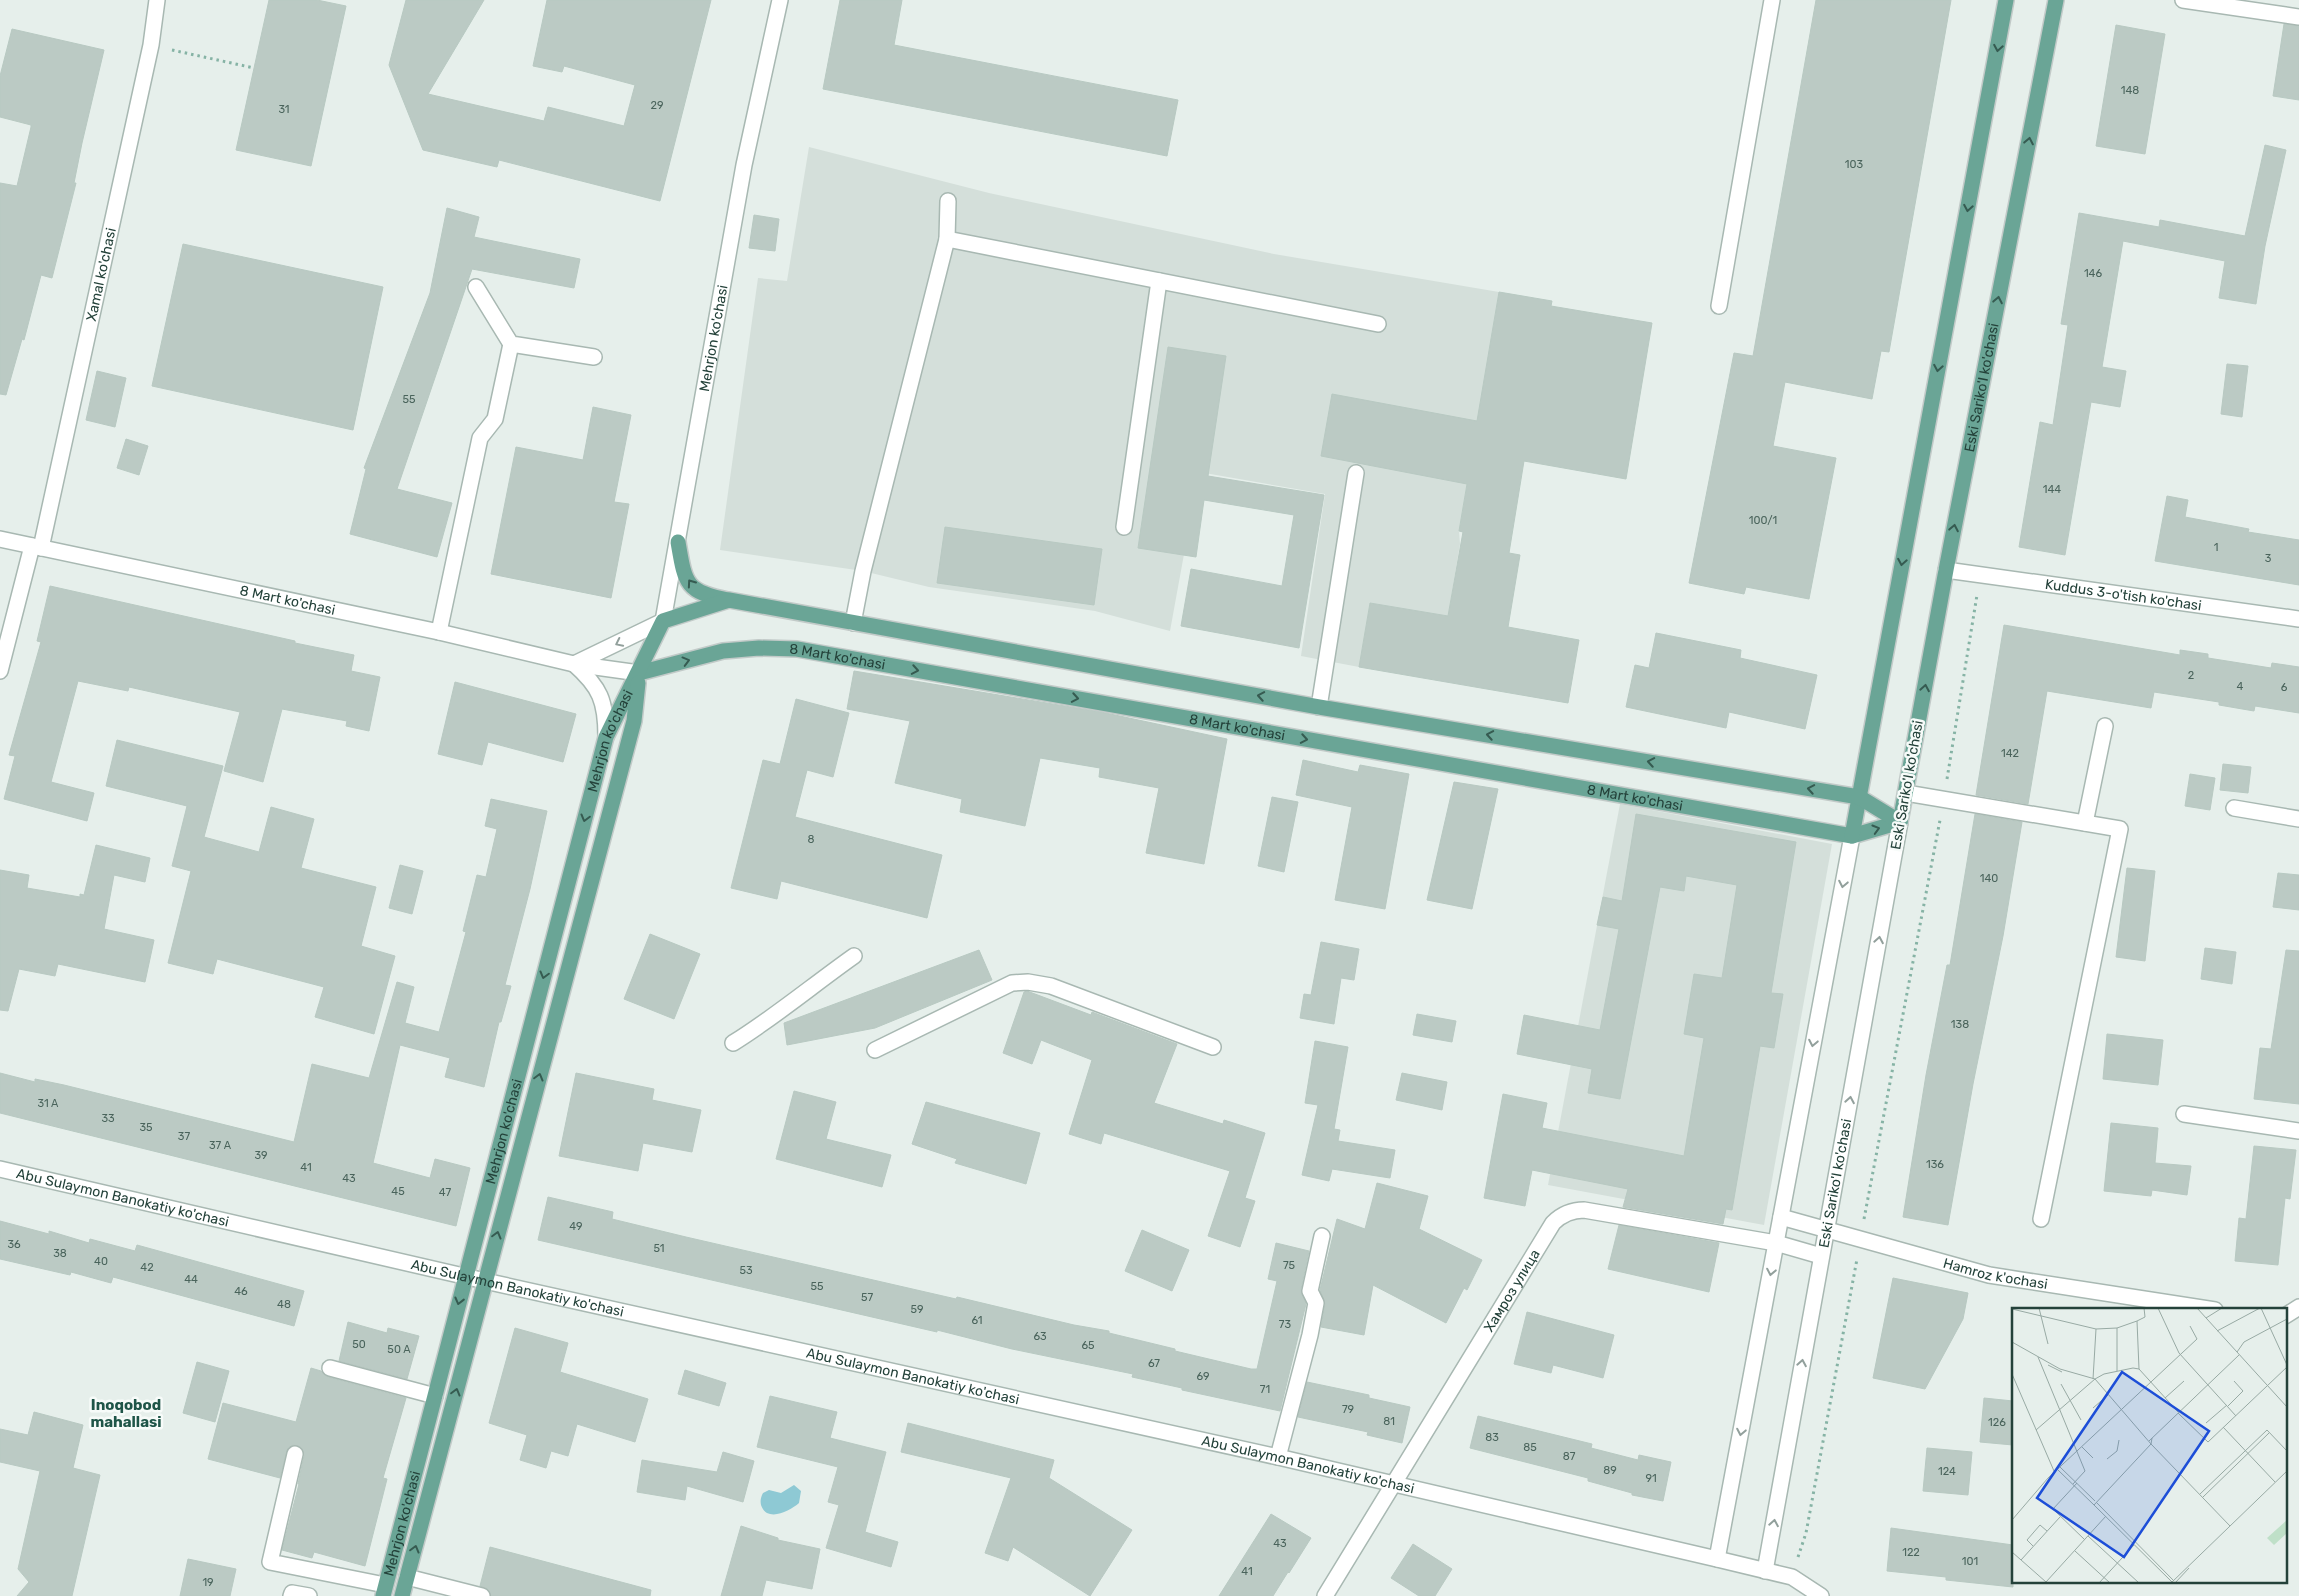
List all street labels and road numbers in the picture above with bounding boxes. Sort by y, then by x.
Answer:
street label: Xamal ko'chasi [82,226,119,323]
street label: Mehrjon ko'chasi [695,284,731,393]
street label: Eski Sariko'l ko'chasi [1960,322,2002,453]
street label: Kuddus 3-o'tish ko'chasi [2044,575,2203,614]
street label: 8 Mart ko'chasi [238,582,337,618]
street label: 8 Mart ko'chasi [789,640,887,673]
street label: Mehrjon ko'chasi [584,687,636,794]
street label: 8 Mart ko'chasi [1188,710,1286,744]
street label: Eski Sariko'l ko'chasi [1887,719,1927,851]
street label: 8 Mart ko'chasi [1586,781,1684,814]
street label: Mehrjon ko'chasi [482,1077,525,1186]
street label: Eski Sariko'l ko'chasi [1815,1117,1855,1249]
street label: Abu Sulaymon Banokatiy ko'chasi [15,1165,231,1230]
street label: Хамроз улица [1480,1246,1543,1335]
street label: Hamroz k'ochasi [1941,1254,2049,1292]
street label: Abu Sulaymon Banokatiy ko'chasi [409,1256,626,1320]
street label: Abu Sulaymon Banokatiy ko'chasi [805,1344,1021,1408]
street label: Abu Sulaymon Banokatiy ko'chasi [1200,1432,1416,1497]
street label: Mehrjon ko'chasi [380,1469,424,1578]

